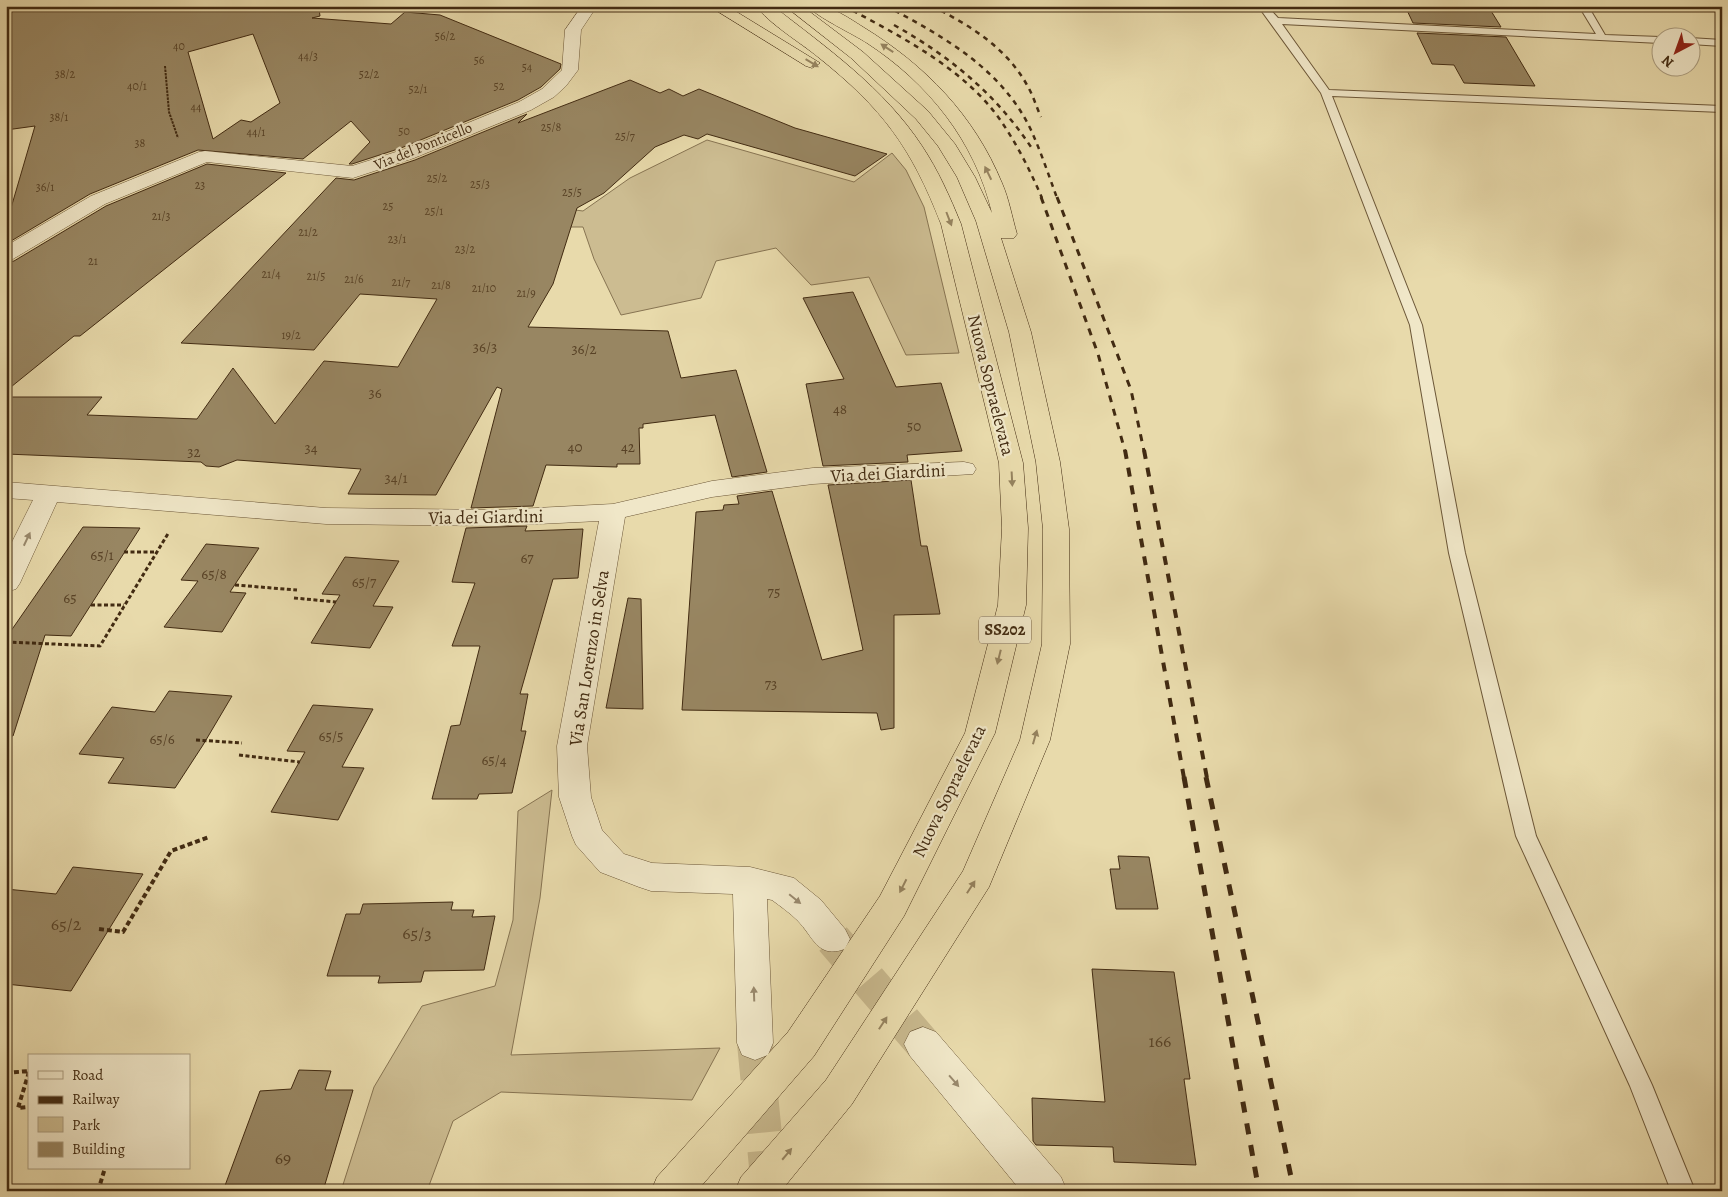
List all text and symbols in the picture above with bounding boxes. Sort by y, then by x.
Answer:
house number: 56/2 [435,28,455,44]
north arrow [1650,28,1700,78]
house number: 40 [173,38,185,54]
one-way arrow [880,44,894,53]
house number: 44/3 [298,48,318,64]
text: N [1658,51,1678,72]
house number: 56 [474,52,485,68]
house number: 54 [522,59,533,75]
one-way arrow [806,59,819,68]
house number: 38/2 [55,66,76,82]
house number: 52/2 [359,66,380,82]
house number: 40/1 [127,78,147,94]
house number: 52 [494,78,505,94]
house number: 52/1 [409,81,427,97]
house number: 44 [191,99,202,115]
house number: 38/1 [50,109,68,125]
street label: Via del Ponticello [370,117,475,175]
house number: 25/8 [541,119,561,135]
house number: 50 [398,123,410,139]
house number: 44/1 [247,124,265,140]
house number: 25/7 [615,128,636,144]
house number: 38 [135,135,146,151]
one-way arrow [984,166,992,180]
house number: 25/2 [427,170,448,186]
house number: 25/3 [470,176,490,192]
house number: 23 [195,177,205,193]
house number: 36/1 [36,179,54,195]
house number: 25/5 [562,184,582,200]
house number: 25 [383,198,393,214]
house number: 25/1 [425,203,443,219]
house number: 21/3 [152,208,170,224]
one-way arrow [945,212,953,227]
house number: 21/2 [298,224,318,240]
house number: 23/1 [388,231,406,247]
house number: 23/2 [455,241,475,257]
house number: 21 [88,253,98,269]
house number: 21/4 [261,266,281,282]
house number: 21/5 [307,268,325,284]
house number: 21/6 [344,271,364,287]
house number: 21/7 [392,274,411,290]
house number: 21/8 [431,277,451,293]
house number: 21/10 [472,280,496,296]
house number: 21/9 [516,285,536,301]
street label: Nuova Sopraelevata [962,312,1020,459]
house number: 19/2 [281,327,301,343]
house number: 36/3 [473,337,497,357]
house number: 36/2 [571,339,597,359]
house number: 36 [368,383,382,403]
house number: 48 [833,399,847,419]
house number: 50 [907,416,921,436]
house number: 40 [568,437,582,457]
house number: 42 [621,437,635,457]
house number: 34 [304,438,318,458]
house number: 32 [187,442,201,462]
street label: Via dei Giardini [829,458,946,488]
house number: 34/1 [384,468,408,488]
one-way arrow [1008,471,1016,487]
street label: Via dei Giardini [427,504,544,530]
one-way arrow [23,532,31,546]
house number: 65/1 [90,545,114,565]
house number: 67 [520,548,534,568]
house number: 65/8 [201,564,227,584]
street label: Via San Lorenzo in Selva [563,568,615,749]
house number: 65/7 [352,572,377,592]
house number: 75 [768,582,780,602]
house number: 65 [63,588,77,608]
road number: SS202 [979,616,1031,644]
one-way arrow [995,650,1003,665]
house number: 73 [765,674,777,694]
street label: Nuova Sopraelevata [906,720,992,861]
house number: 65/5 [319,726,343,746]
house number: 65/6 [149,729,175,749]
one-way arrow [1031,730,1039,745]
house number: 65/4 [481,750,507,770]
one-way arrow [898,879,907,894]
one-way arrow [966,880,976,893]
one-way arrow [788,893,801,904]
house number: 65/2 [51,912,82,936]
house number: 65/3 [402,921,432,945]
one-way arrow [749,986,757,1002]
one-way arrow [879,1017,888,1030]
house number: 166 [1149,1029,1171,1053]
legend [28,1054,190,1170]
text: Road [72,1065,104,1085]
one-way arrow [949,1074,960,1087]
text: Railway [72,1089,120,1109]
text: Park [72,1115,101,1135]
text: Building [72,1139,125,1159]
house number: 69 [275,1146,291,1170]
one-way arrow [781,1148,793,1160]

